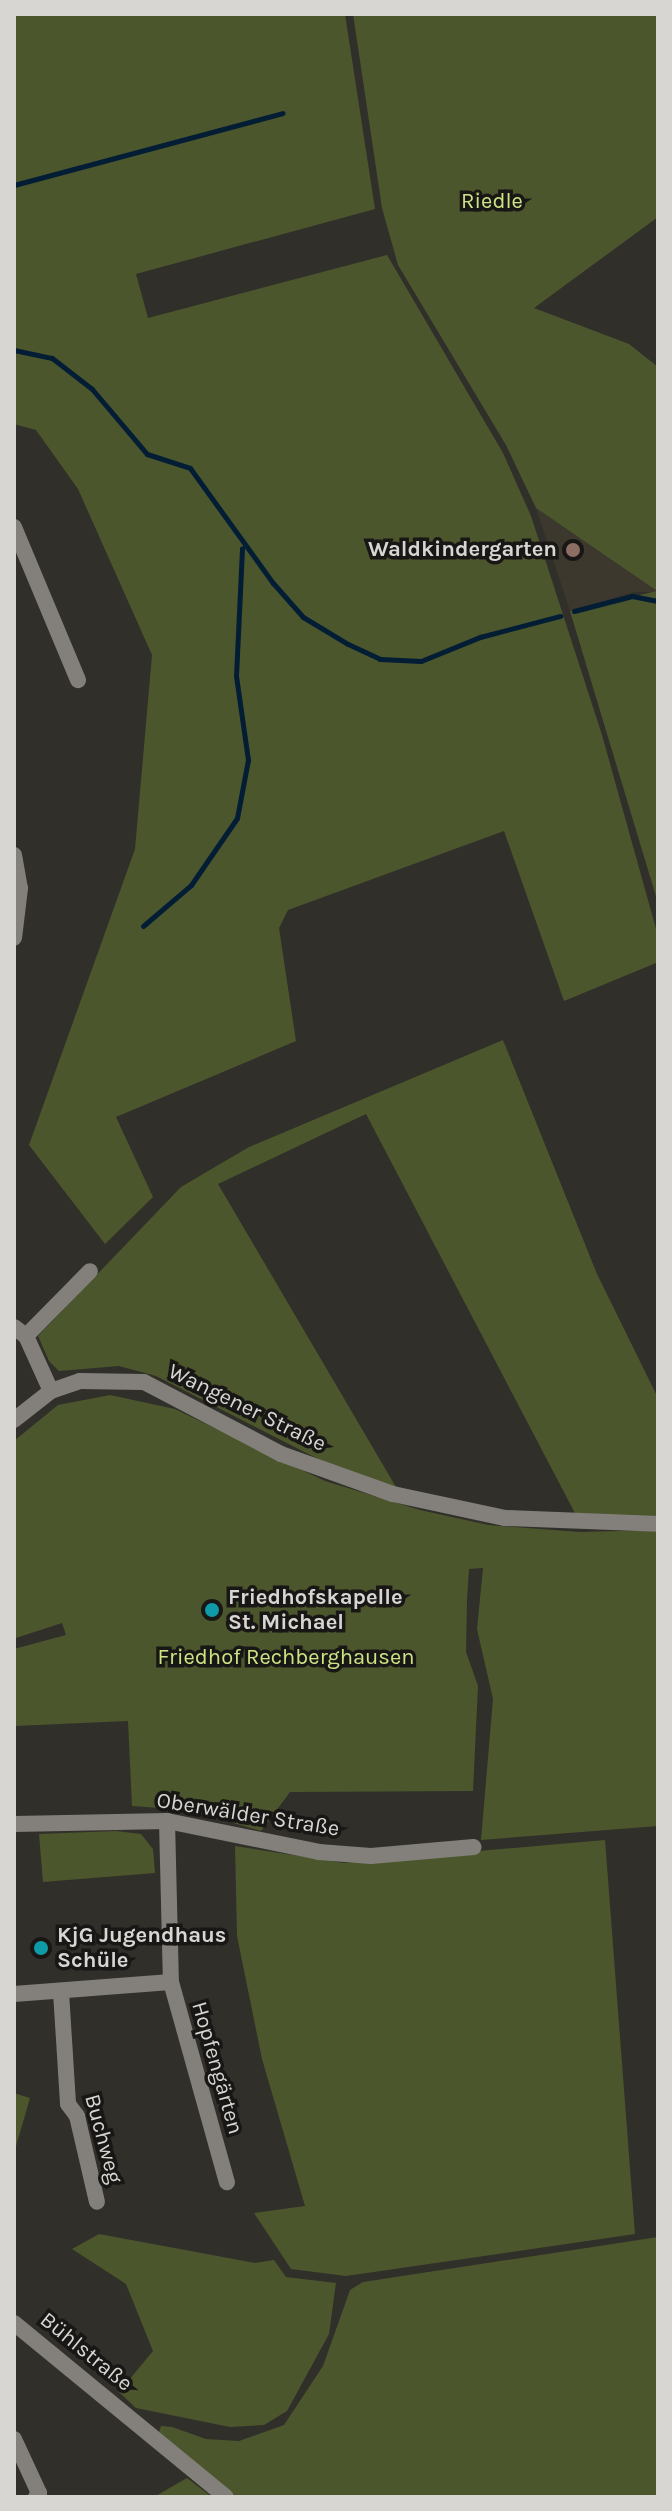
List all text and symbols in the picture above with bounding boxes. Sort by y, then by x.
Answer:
park label: Riedle [461,189,523,215]
place label: Waldkindergarten [368,537,557,563]
marker: Waldkindergarten [564,541,582,559]
street label: Wangener Straße [164,1358,330,1458]
place label: Friedhofskapelle St. Michael [228,1584,403,1636]
marker: Friedhofskapelle St. Michael [203,1601,221,1619]
park label: Friedhof Rechberghausen [157,1645,415,1671]
street label: Oberwälder Straße [155,1788,341,1842]
place label: KjG Jugendhaus Schüle [57,1922,226,1974]
marker: KjG Jugendhaus Schüle [32,1939,50,1957]
street label: Hopfengärten [185,1999,249,2137]
street label: Buchweg [78,2091,128,2187]
street label: Bühlstraße [35,2307,137,2397]

